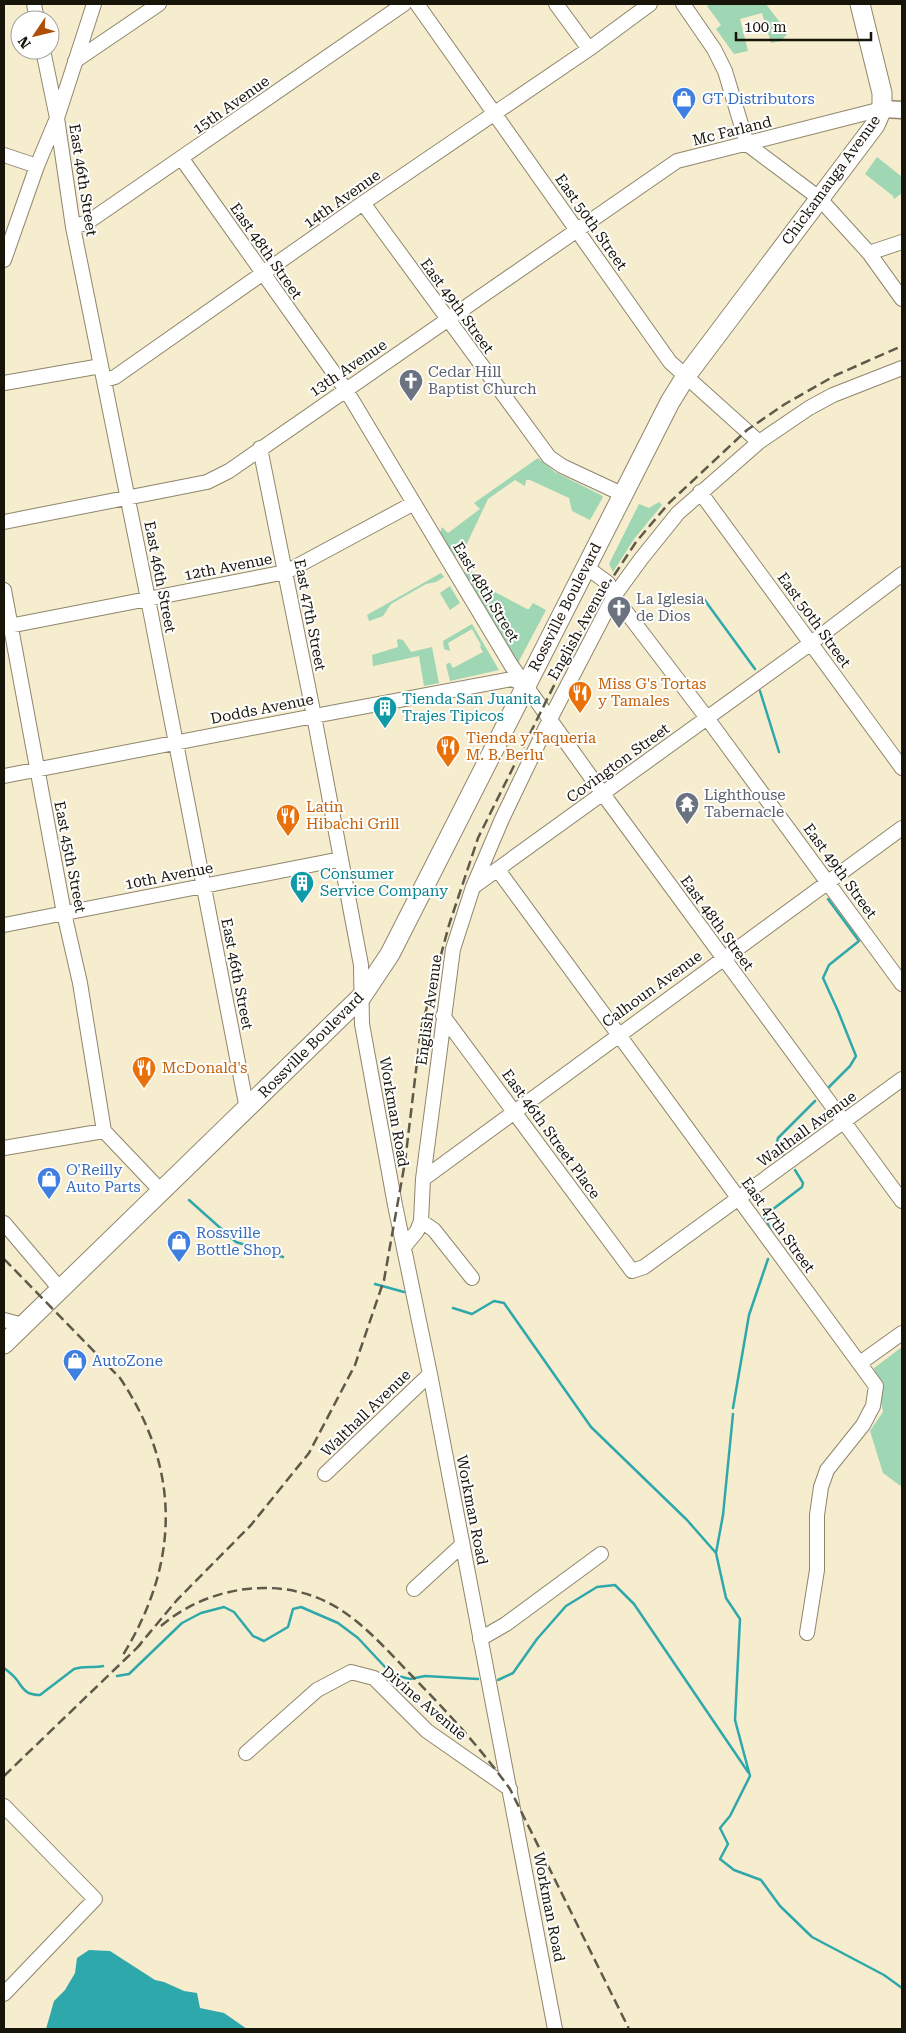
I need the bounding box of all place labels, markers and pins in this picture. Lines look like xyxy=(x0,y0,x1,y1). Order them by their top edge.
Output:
shop icon: GT Distributors xyxy=(671,86,697,120)
place label: GT Distributors xyxy=(702,90,815,108)
place label: Cedar Hill Baptist Church xyxy=(428,363,537,398)
church icon: Cedar Hill Baptist Church xyxy=(398,368,424,402)
place label: La Iglesia de Dios xyxy=(636,590,704,625)
church icon: La Iglesia de Dios xyxy=(606,595,632,629)
place label: Miss G's Tortas y Tamales xyxy=(598,675,706,710)
restaurant icon: Miss G's Tortas y Tamales xyxy=(567,680,593,714)
place label: Tienda San Juanita Trajes Tipicos xyxy=(402,690,541,725)
building icon: Tienda San Juanita Trajes Tipicos xyxy=(372,695,398,729)
place label: Tienda y Taqueria M. B. Berlu xyxy=(466,729,596,764)
restaurant icon: Tienda y Taqueria M. B. Berlu xyxy=(435,734,461,768)
place label: Lighthouse Tabernacle xyxy=(704,786,785,821)
temple icon: Lighthouse Tabernacle xyxy=(674,791,700,825)
place label: Latin Hibachi Grill xyxy=(306,798,400,833)
restaurant icon: Latin Hibachi Grill xyxy=(275,803,301,837)
place label: Consumer Service Company xyxy=(320,865,448,900)
building icon: Consumer Service Company xyxy=(289,870,315,904)
restaurant icon: McDonald's xyxy=(131,1055,157,1089)
place label: McDonald's xyxy=(162,1059,248,1077)
place label: O'Reilly Auto Parts xyxy=(66,1161,141,1196)
shop icon: O'Reilly Auto Parts xyxy=(36,1166,62,1200)
place label: Rossville Bottle Shop xyxy=(196,1224,282,1259)
shop icon: Rossville Bottle Shop xyxy=(166,1229,192,1263)
shop icon: AutoZone xyxy=(62,1348,88,1382)
place label: AutoZone xyxy=(92,1352,163,1370)

